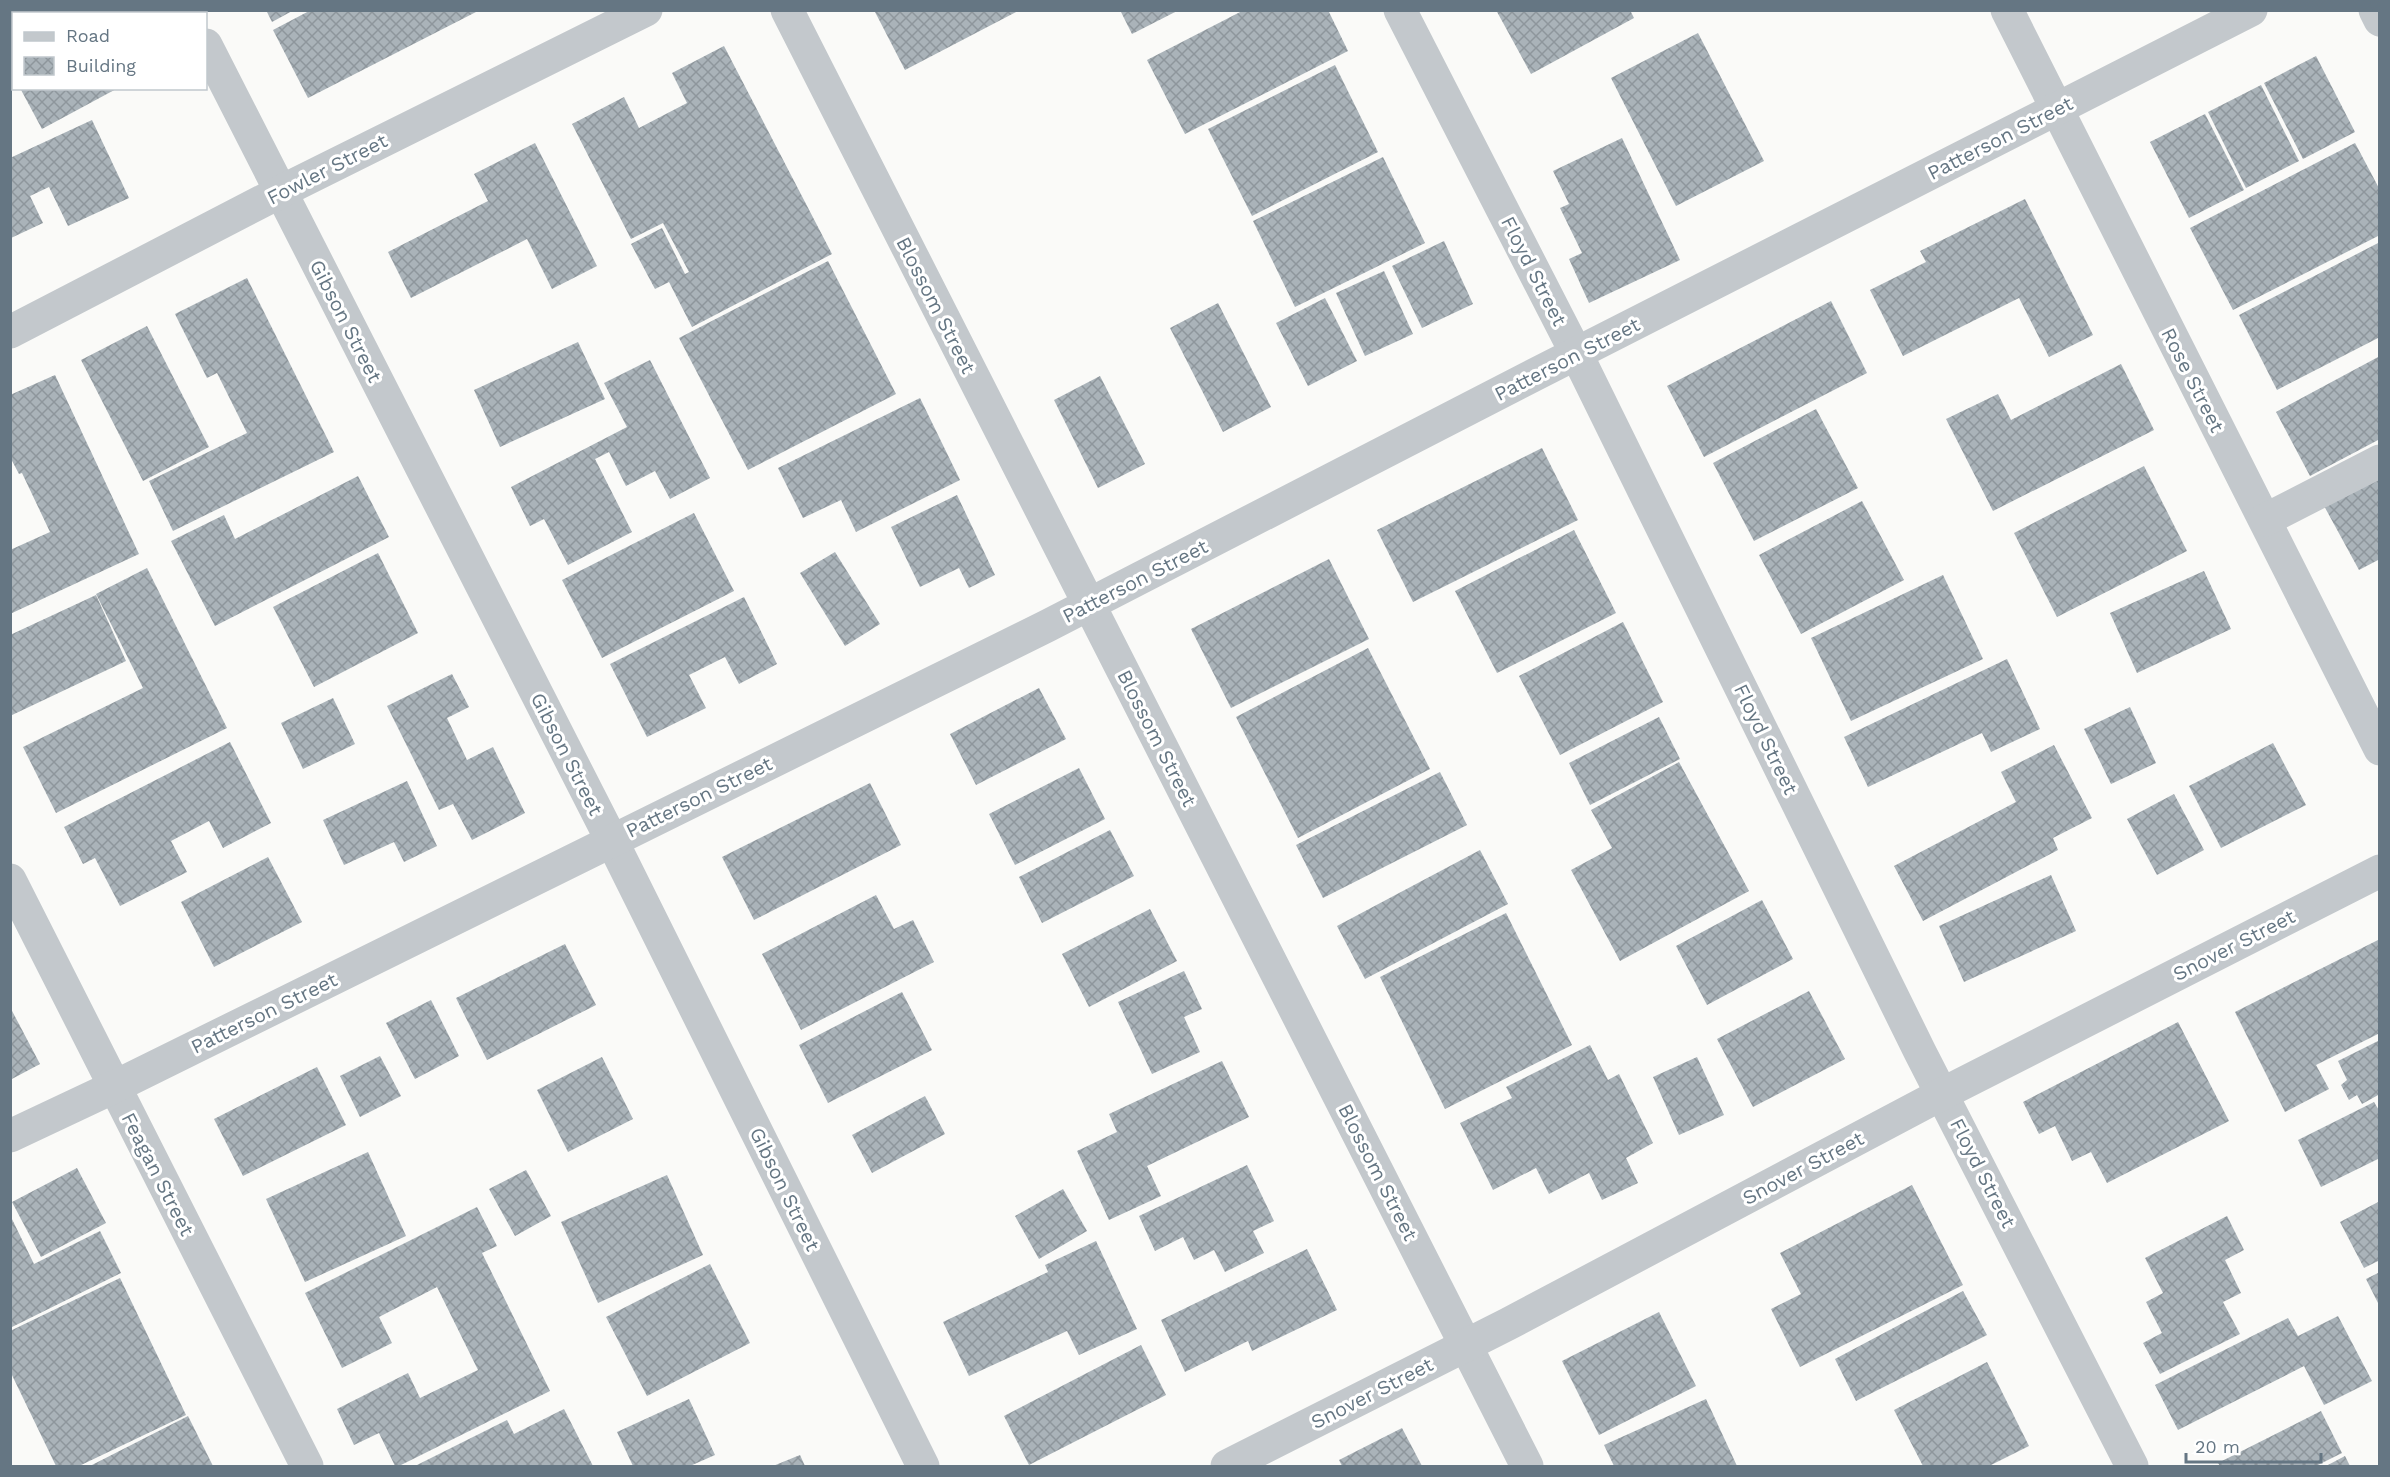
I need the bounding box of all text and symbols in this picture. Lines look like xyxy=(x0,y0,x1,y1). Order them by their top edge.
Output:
legend xyxy=(12,12,207,90)
text: Road xyxy=(66,25,110,46)
text: Building xyxy=(66,55,136,76)
street label: Patterson Street xyxy=(1923,91,2077,185)
street label: Fowler Street xyxy=(263,128,392,210)
street label: Floyd Street xyxy=(1496,212,1572,330)
street label: Blossom Street xyxy=(891,233,981,378)
street label: Gibson Street xyxy=(305,256,387,387)
street label: Patterson Street xyxy=(1490,312,1644,406)
street label: Rose Street xyxy=(2156,324,2230,437)
street label: Patterson Street xyxy=(1058,534,1212,628)
street label: Blossom Street xyxy=(1112,666,1202,811)
street label: Floyd Street xyxy=(1729,680,1803,799)
street label: Gibson Street xyxy=(526,689,608,820)
street label: Patterson Street xyxy=(622,751,777,843)
street label: Snover Street xyxy=(2169,904,2300,986)
street label: Patterson Street xyxy=(187,967,342,1059)
street label: Blossom Street xyxy=(1333,1100,1423,1245)
street label: Feagan Street xyxy=(117,1108,200,1240)
street label: Floyd Street xyxy=(1945,1114,2021,1232)
street label: Gibson Street xyxy=(745,1123,825,1255)
street label: Snover Street xyxy=(1738,1126,1868,1210)
street label: Snover Street xyxy=(1307,1352,1438,1434)
scale bar xyxy=(2186,1426,2321,1464)
text: 20 m xyxy=(2195,1436,2240,1457)

